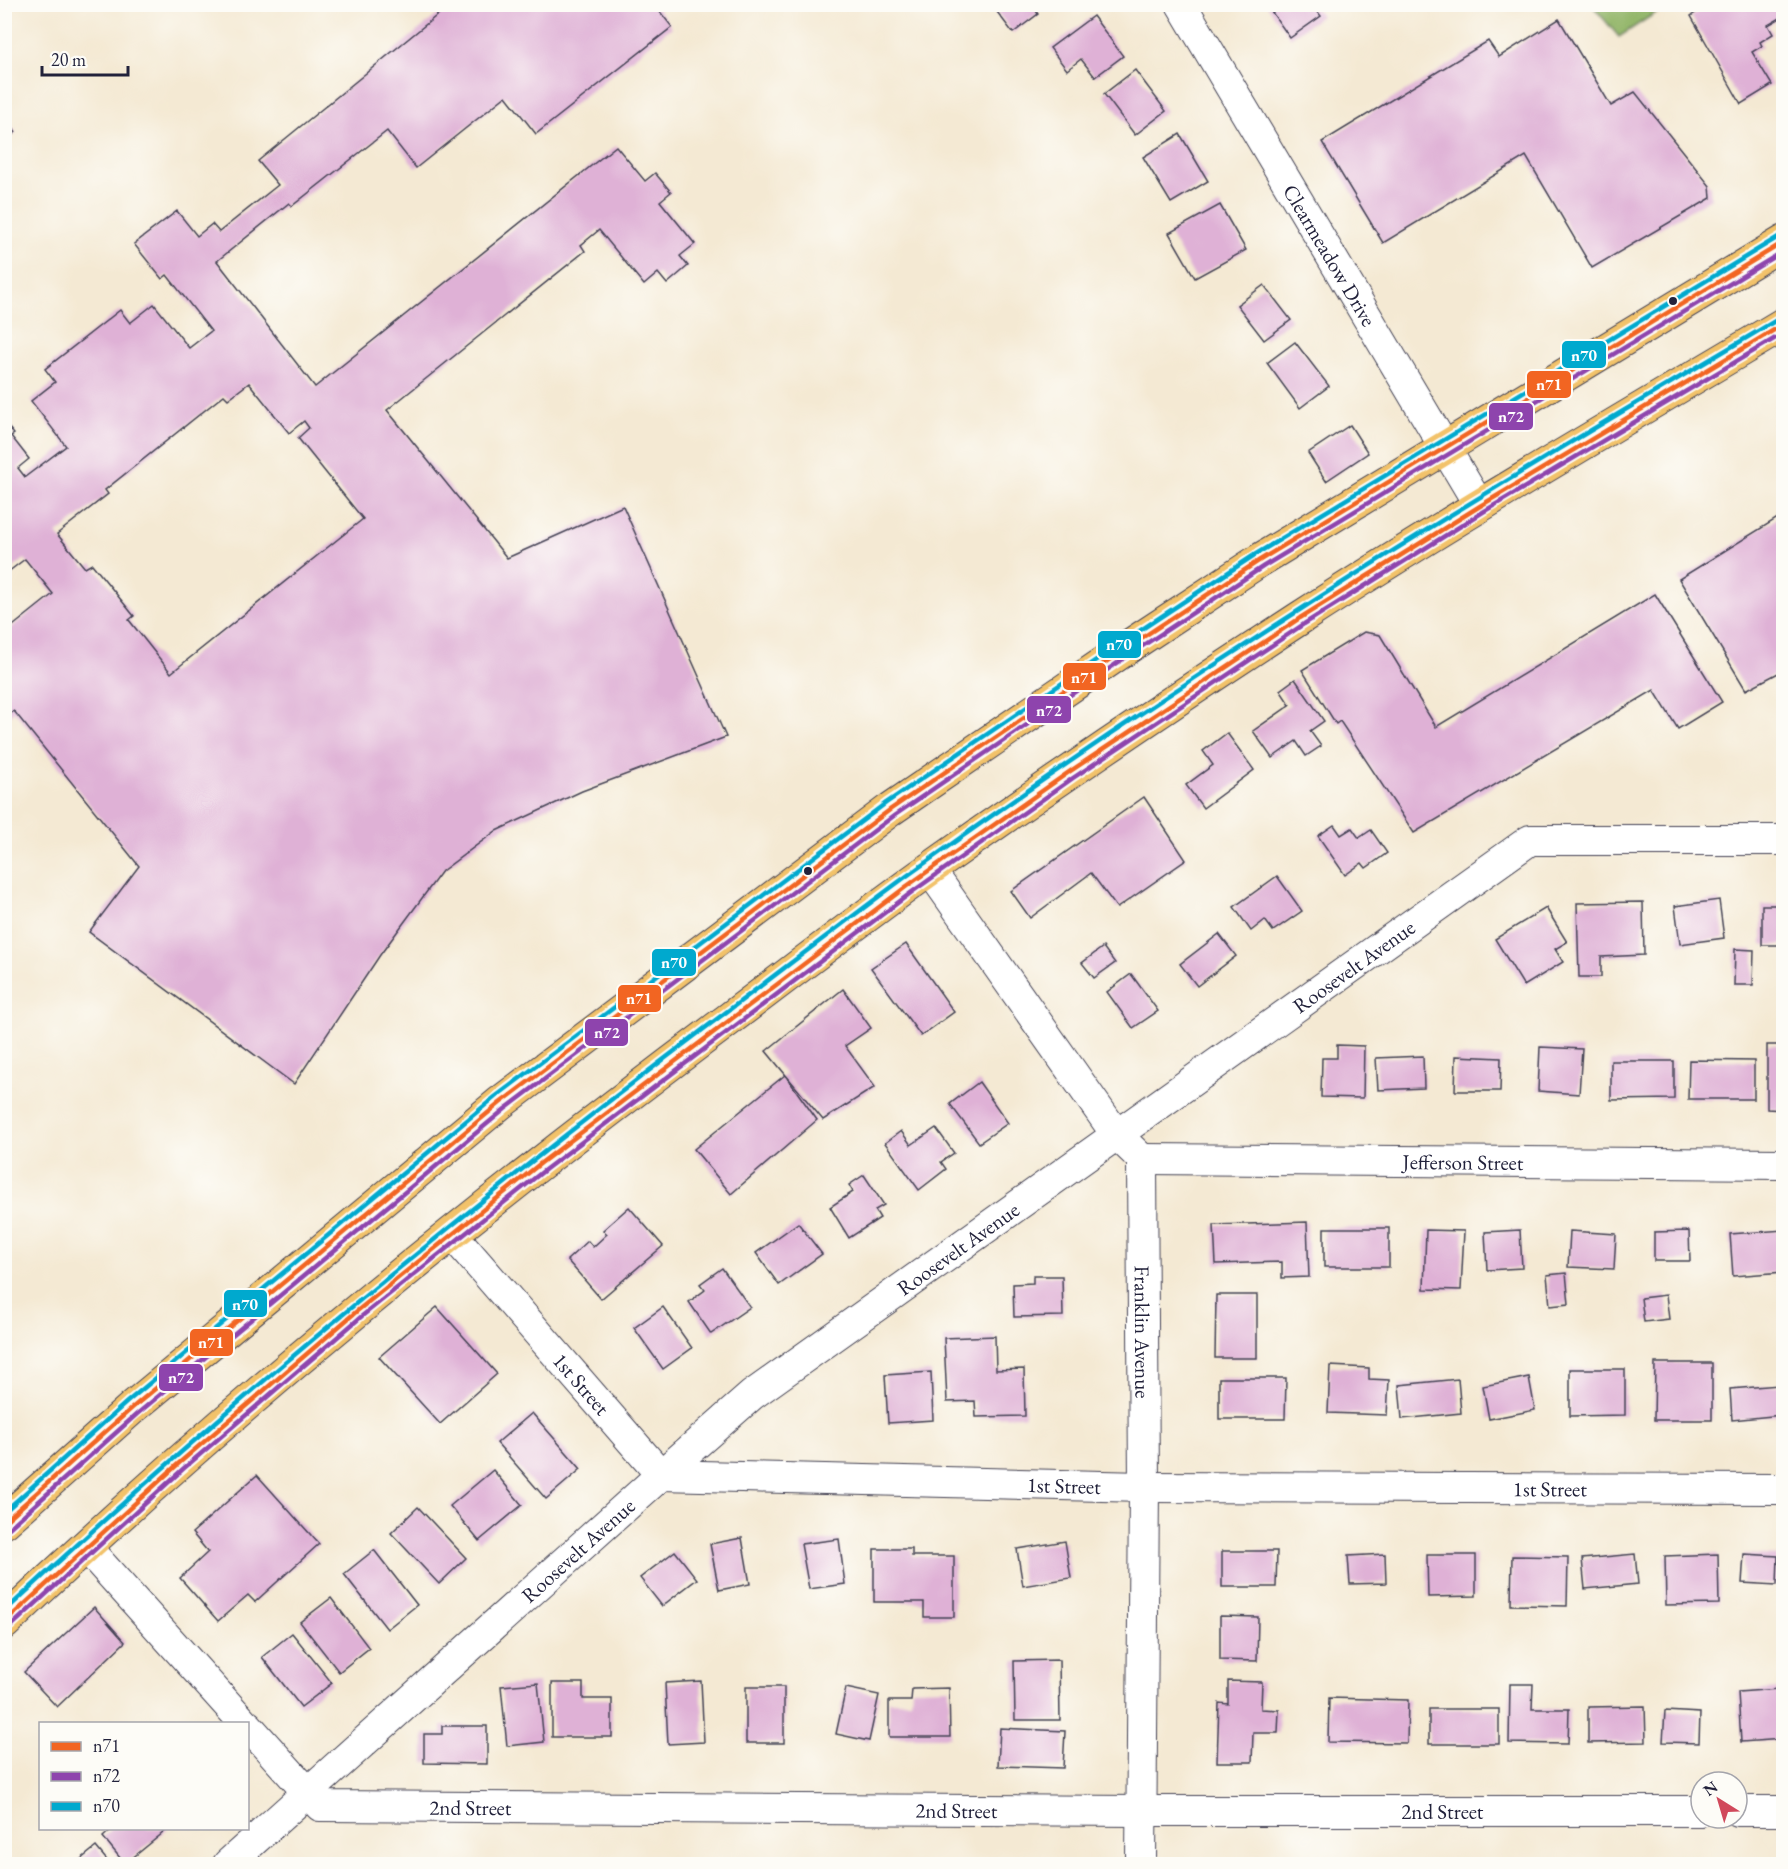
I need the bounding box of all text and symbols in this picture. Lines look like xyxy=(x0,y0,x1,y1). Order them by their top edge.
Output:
scale bar xyxy=(42,39,128,77)
text: 20 m xyxy=(51,48,86,71)
street label: Clearmeadow Drive xyxy=(1278,179,1383,331)
unlabelled marker xyxy=(1667,295,1679,307)
line badge: n70 xyxy=(1561,340,1607,369)
text: n70 xyxy=(1571,345,1598,366)
line badge: n71 xyxy=(1526,370,1572,399)
text: n71 xyxy=(1536,374,1562,395)
line badge: n72 xyxy=(1488,402,1534,431)
text: n72 xyxy=(1498,406,1525,427)
line badge: n70 xyxy=(1097,630,1142,659)
text: n70 xyxy=(1106,634,1133,655)
line badge: n71 xyxy=(1062,662,1107,691)
text: n71 xyxy=(1071,667,1097,688)
line badge: n72 xyxy=(1026,695,1072,724)
text: n72 xyxy=(1036,700,1063,721)
unlabelled marker xyxy=(802,865,814,877)
street label: Roosevelt Avenue xyxy=(1287,913,1420,1019)
line badge: n70 xyxy=(651,948,697,977)
text: n70 xyxy=(661,952,688,973)
line badge: n71 xyxy=(617,984,662,1013)
text: n71 xyxy=(626,988,652,1009)
line badge: n72 xyxy=(584,1018,629,1047)
text: n72 xyxy=(594,1022,621,1043)
street label: Jefferson Street xyxy=(1400,1148,1524,1175)
street label: Roosevelt Avenue xyxy=(891,1195,1024,1301)
street label: Franklin Avenue xyxy=(1129,1265,1157,1399)
line badge: n70 xyxy=(223,1289,268,1318)
text: n70 xyxy=(232,1294,259,1315)
line badge: n71 xyxy=(189,1328,234,1357)
text: n71 xyxy=(198,1332,224,1353)
street label: 1st Street xyxy=(547,1347,616,1421)
line badge: n72 xyxy=(158,1363,204,1392)
text: n72 xyxy=(168,1367,195,1388)
street label: 1st Street xyxy=(1027,1471,1102,1499)
street label: 1st Street xyxy=(1513,1475,1587,1502)
street label: Roosevelt Avenue xyxy=(515,1492,640,1608)
legend xyxy=(39,1722,249,1830)
text: n71 xyxy=(93,1734,120,1757)
text: n72 xyxy=(93,1764,120,1787)
north arrow xyxy=(1689,1770,1749,1830)
text: N xyxy=(1699,1776,1722,1801)
street label: 2nd Street xyxy=(429,1793,512,1821)
text: n70 xyxy=(93,1794,120,1817)
street label: 2nd Street xyxy=(915,1796,998,1824)
street label: 2nd Street xyxy=(1401,1798,1484,1825)

